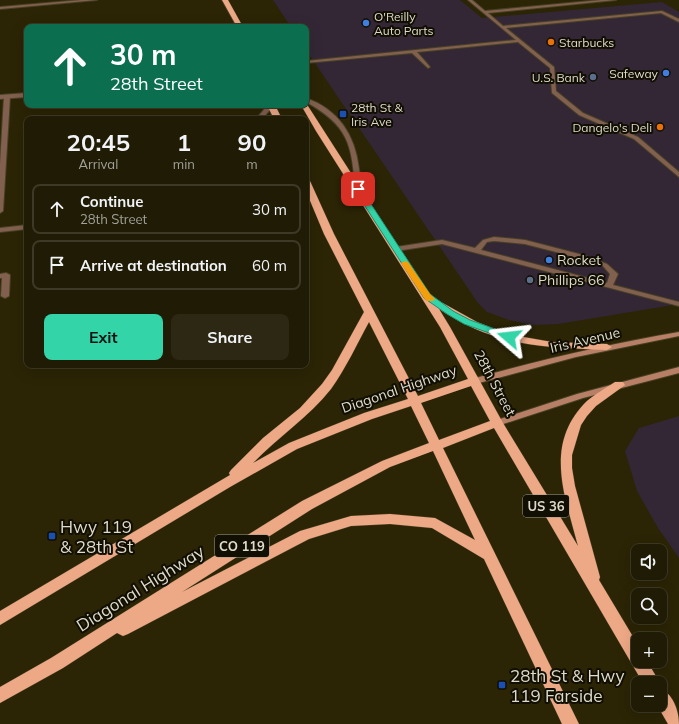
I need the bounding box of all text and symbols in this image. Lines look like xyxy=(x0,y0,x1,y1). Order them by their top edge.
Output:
place label: O'Reilly Auto Parts xyxy=(374,9,433,38)
marker: O'Reilly Auto Parts xyxy=(361,18,371,28)
place label: Starbucks xyxy=(559,35,614,50)
text: 30 m xyxy=(110,37,176,72)
marker: Starbucks xyxy=(546,37,556,47)
icon: ahead xyxy=(44,40,96,92)
place label: Safeway xyxy=(609,66,659,81)
marker: Safeway xyxy=(661,68,671,78)
place label: U.S. Bank xyxy=(532,70,586,85)
text: 28th Street xyxy=(110,72,203,95)
marker: U.S. Bank xyxy=(588,72,598,82)
place label: 28th St & Iris Ave xyxy=(351,100,404,129)
marker: 28th St & Iris Ave xyxy=(338,109,348,119)
place label: Dangelo's Deli xyxy=(572,120,652,135)
marker: Dangelo's Deli xyxy=(655,122,665,132)
text: 20:45 xyxy=(67,127,130,157)
text: 1 xyxy=(177,127,191,157)
text: 90 xyxy=(238,127,266,157)
text: Arrival xyxy=(79,156,118,172)
text: min xyxy=(173,156,195,172)
text: m xyxy=(246,156,258,172)
pin xyxy=(341,172,375,206)
icon: arrive xyxy=(347,178,369,200)
text: Continue xyxy=(80,192,143,211)
icon: ahead xyxy=(46,198,68,220)
text: 30 m xyxy=(252,200,287,219)
text: 28th Street xyxy=(80,211,147,227)
place label: Rocket xyxy=(557,251,601,269)
icon: arrive xyxy=(46,254,68,276)
marker: Rocket xyxy=(544,255,554,265)
text: Arrive at destination xyxy=(80,256,227,275)
text: 60 m xyxy=(252,256,287,275)
place label: Phillips 66 xyxy=(538,271,604,289)
marker: Phillips 66 xyxy=(525,275,535,285)
button: Exit xyxy=(44,314,163,360)
button: Share xyxy=(171,314,289,360)
position arrow xyxy=(488,316,530,358)
street label: Iris Avenue xyxy=(548,323,622,357)
street label: 28th Street xyxy=(470,347,520,419)
street label: Diagonal Highway xyxy=(339,361,459,417)
road number: US 36 xyxy=(523,495,569,517)
place label: Hwy 119 & 28th St xyxy=(60,516,133,557)
marker: Hwy 119 & 28th St xyxy=(47,531,57,541)
road number: CO 119 xyxy=(215,535,269,557)
street label: Diagonal Highway xyxy=(72,540,208,637)
map controls xyxy=(631,544,667,712)
button: sound xyxy=(631,544,667,580)
button: search xyxy=(631,588,667,624)
button: + xyxy=(631,632,667,668)
place label: 28th St & Hwy 119 Farside xyxy=(510,665,625,706)
button: − xyxy=(631,676,667,712)
marker: 28th St & Hwy 119 Farside xyxy=(497,680,507,690)

